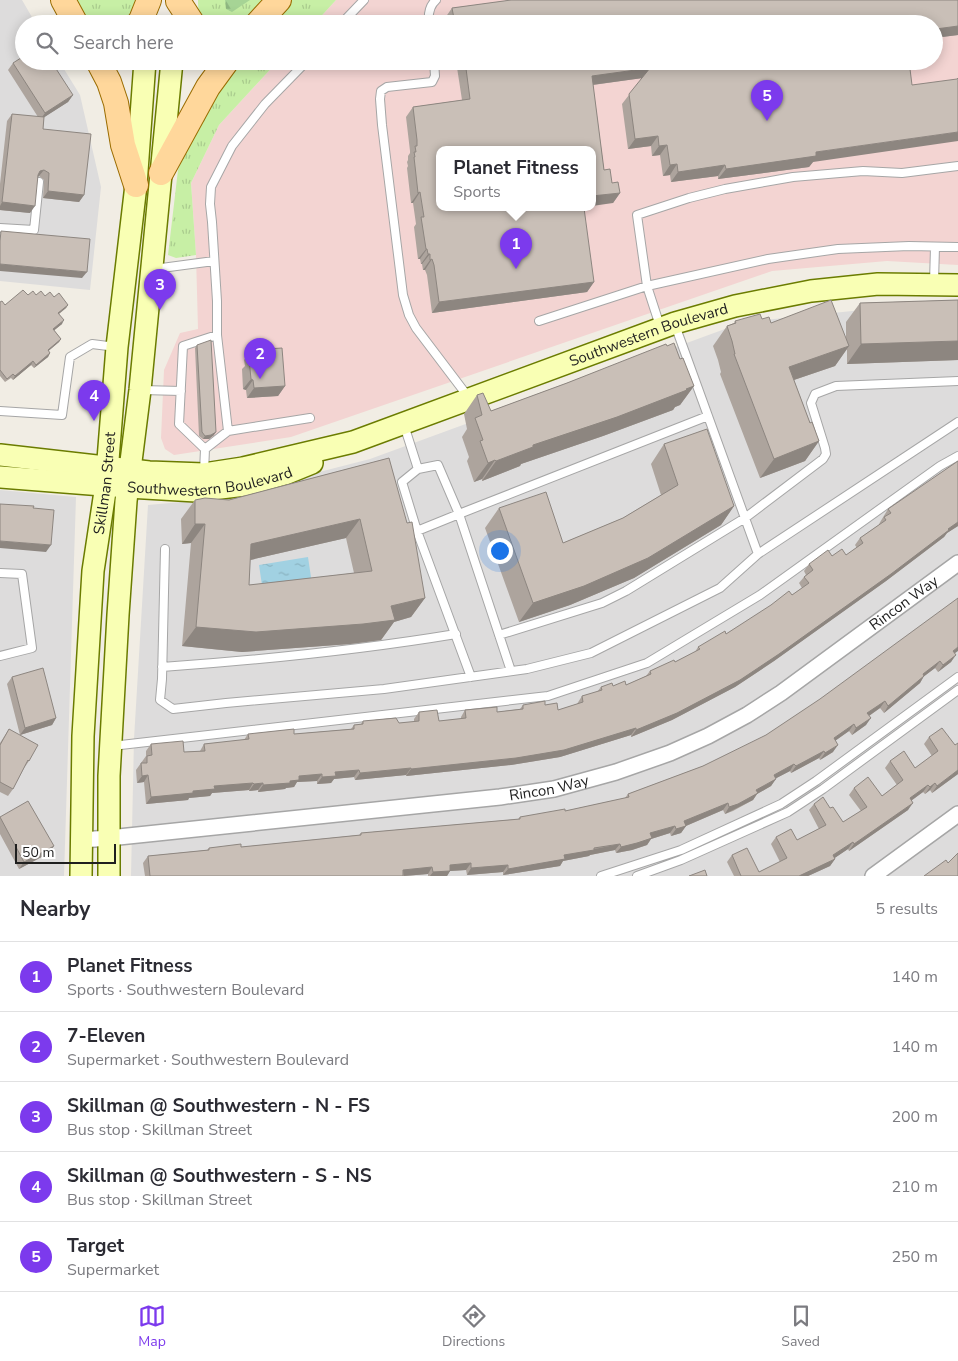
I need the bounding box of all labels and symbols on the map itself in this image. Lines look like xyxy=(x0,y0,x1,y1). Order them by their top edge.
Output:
pin: 5 xyxy=(751,80,783,121)
pin: 1 xyxy=(500,228,532,269)
pin: 3 xyxy=(144,269,176,310)
street label: Southwestern Boulevard xyxy=(566,298,730,371)
pin: 2 xyxy=(244,338,276,379)
pin: 4 xyxy=(78,380,110,421)
street label: Skillman Street xyxy=(89,430,120,536)
street label: Southwestern Boulevard xyxy=(127,462,295,501)
your location xyxy=(487,538,513,564)
street label: Rincon Way xyxy=(865,571,942,635)
street label: Rincon Way xyxy=(508,770,591,806)
scale bar xyxy=(15,841,116,864)

